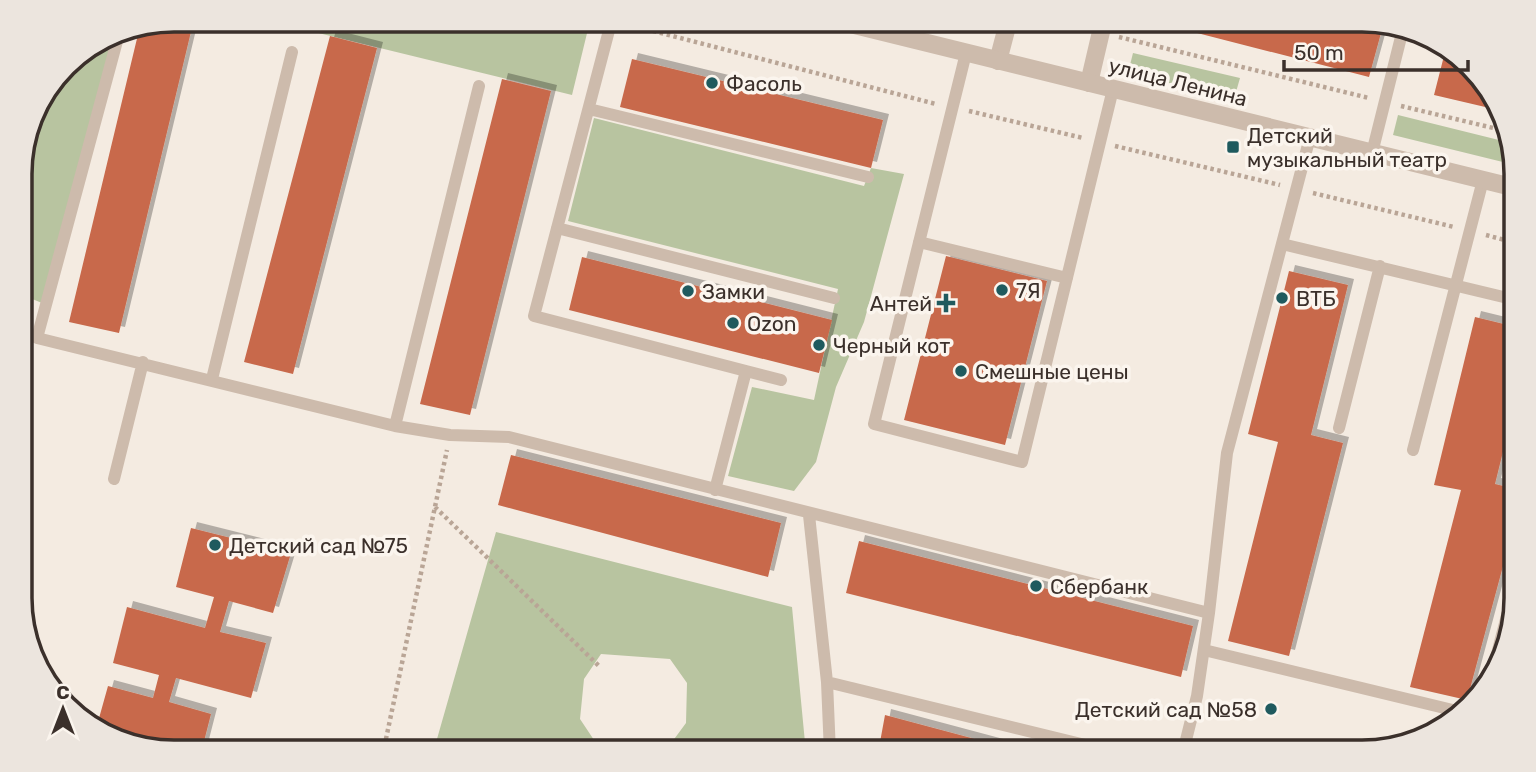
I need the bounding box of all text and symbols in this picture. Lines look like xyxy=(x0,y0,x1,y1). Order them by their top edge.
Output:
scale bar xyxy=(1284,28,1468,72)
text: 50 m xyxy=(1294,40,1344,65)
street label: улица Ленина xyxy=(1106,53,1250,111)
place label: Фасоль xyxy=(726,71,802,96)
marker: Фасоль xyxy=(704,75,720,91)
place label: Детский музыкальный театр xyxy=(1247,123,1447,172)
marker: Детский музыкальный театр xyxy=(1225,139,1241,155)
place label: 7Я xyxy=(1016,278,1041,303)
place label: Замки xyxy=(702,279,765,304)
marker: 7Я xyxy=(994,282,1010,298)
marker: Замки xyxy=(680,283,696,299)
place label: ВТБ xyxy=(1296,286,1336,311)
marker: ВТБ xyxy=(1274,290,1290,306)
place label: Антей xyxy=(870,291,932,316)
marker: Антей xyxy=(938,295,954,311)
place label: Ozon xyxy=(747,311,797,336)
marker: Ozon xyxy=(725,315,741,331)
place label: Черный кот xyxy=(833,333,950,358)
marker: Черный кот xyxy=(811,337,827,353)
place label: Смешные цены xyxy=(975,359,1129,384)
marker: Смешные цены xyxy=(953,363,969,379)
place label: Детский сад №75 xyxy=(229,533,408,558)
marker: Детский сад №75 xyxy=(207,537,223,553)
place label: Сбербанк xyxy=(1050,574,1148,599)
marker: Сбербанк xyxy=(1028,578,1044,594)
north arrow xyxy=(28,674,98,744)
text: С xyxy=(56,681,70,704)
place label: Детский сад №58 xyxy=(1075,697,1257,722)
marker: Детский сад №58 xyxy=(1263,701,1279,717)

